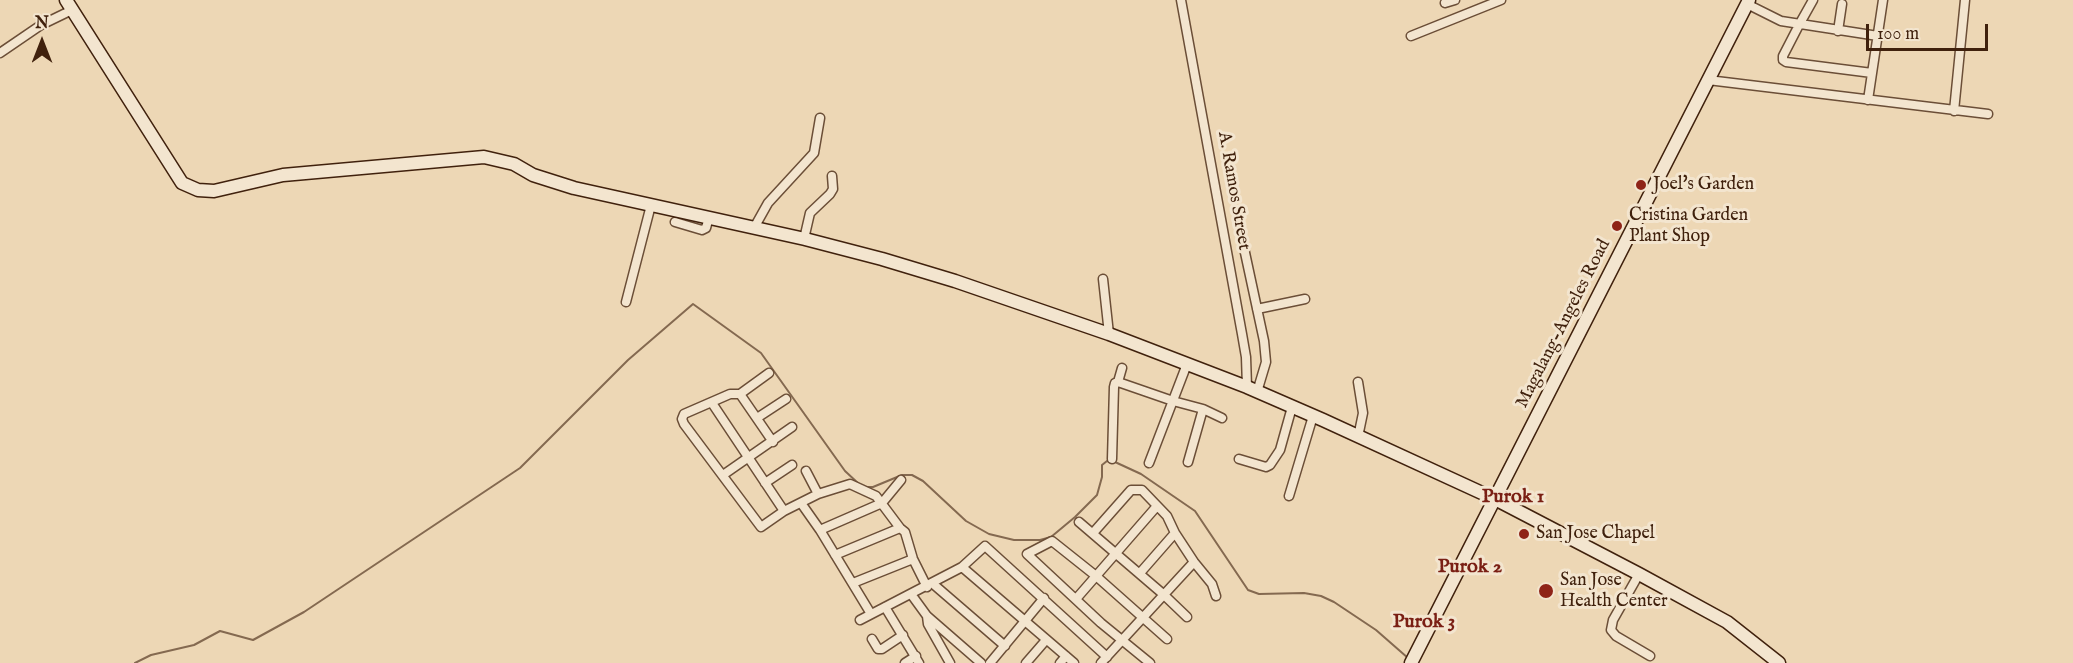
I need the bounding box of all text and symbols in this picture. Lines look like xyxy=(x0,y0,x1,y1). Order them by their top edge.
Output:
north arrow xyxy=(12,12,72,72)
scale bar xyxy=(1869,12,1990,50)
text: N xyxy=(35,14,49,34)
text: 100 m xyxy=(1877,23,1919,46)
street label: A. Ramos Street xyxy=(1212,130,1254,252)
place label: Joel's Garden xyxy=(1653,174,1754,196)
marker: Joel's Garden xyxy=(1634,178,1648,192)
place label: Cristina Garden Plant Shop xyxy=(1629,205,1748,248)
marker: Cristina Garden Plant Shop xyxy=(1610,219,1624,233)
street label: Magalang-Angeles Road xyxy=(1512,236,1616,412)
district label: Purok 1 xyxy=(1482,486,1544,510)
place label: San Jose Chapel xyxy=(1536,523,1655,545)
marker: San Jose Chapel xyxy=(1517,527,1531,541)
district label: Purok 2 xyxy=(1438,556,1502,580)
place label: San Jose Health Center xyxy=(1560,570,1668,612)
marker: San Jose Health Center xyxy=(1537,582,1555,600)
district label: Purok 3 xyxy=(1393,611,1455,635)

